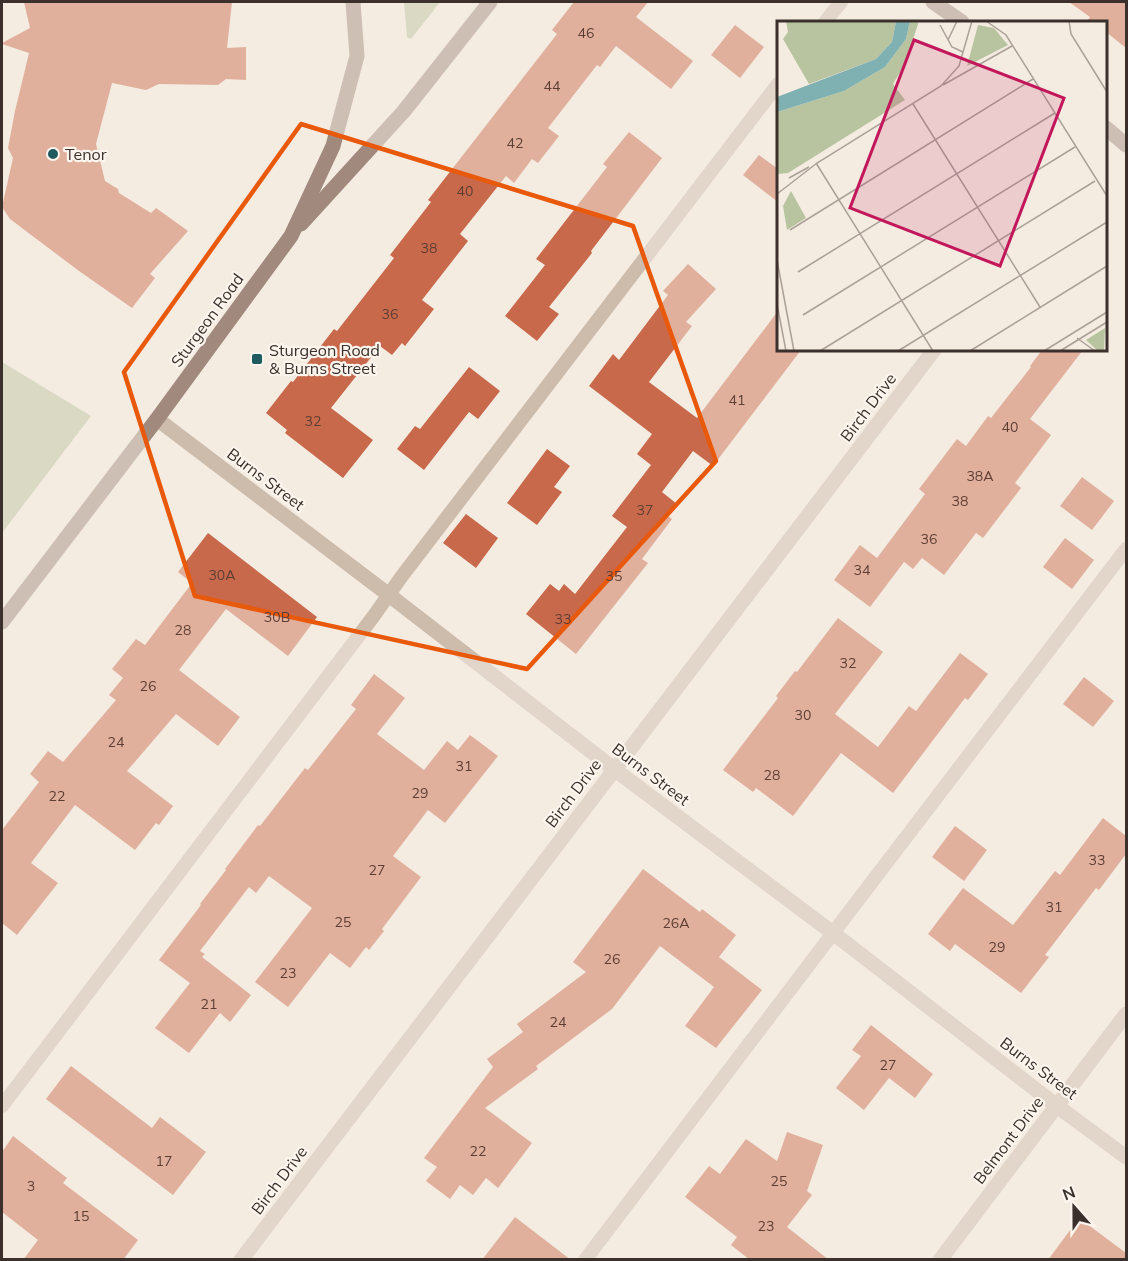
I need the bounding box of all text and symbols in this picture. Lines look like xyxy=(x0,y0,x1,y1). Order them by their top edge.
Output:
inset map xyxy=(777,21,1107,351)
house number: 46 xyxy=(578,24,594,42)
house number: 44 xyxy=(544,77,561,95)
house number: 42 xyxy=(507,134,523,152)
place label: Tenor xyxy=(65,144,107,164)
marker: Tenor xyxy=(46,147,60,161)
house number: 40 xyxy=(457,182,473,200)
house number: 38 xyxy=(421,239,437,257)
street label: Sturgeon Road xyxy=(166,269,248,371)
house number: 36 xyxy=(382,305,398,323)
place label: Sturgeon Road & Burns Street xyxy=(269,340,380,378)
marker: Sturgeon Road & Burns Street xyxy=(250,352,264,366)
street label: Birch Drive xyxy=(836,369,900,445)
house number: 41 xyxy=(729,391,745,409)
house number: 32 xyxy=(305,412,321,430)
house number: 40 xyxy=(1002,418,1018,436)
street label: Burns Street xyxy=(223,443,309,515)
house number: 38A xyxy=(966,467,994,485)
house number: 38 xyxy=(952,492,968,510)
house number: 37 xyxy=(637,501,653,519)
house number: 36 xyxy=(921,530,937,548)
house number: 34 xyxy=(854,561,871,579)
house number: 30A xyxy=(208,566,236,584)
house number: 35 xyxy=(606,567,622,585)
house number: 30B xyxy=(264,608,290,626)
house number: 33 xyxy=(555,610,571,628)
house number: 28 xyxy=(175,621,191,639)
house number: 32 xyxy=(840,654,856,672)
house number: 26 xyxy=(140,677,156,695)
house number: 30 xyxy=(795,706,811,724)
house number: 24 xyxy=(108,733,125,751)
street label: Burns Street xyxy=(608,738,694,810)
street label: Birch Drive xyxy=(541,755,605,831)
house number: 31 xyxy=(456,757,472,775)
house number: 28 xyxy=(764,766,780,784)
house number: 29 xyxy=(412,784,428,802)
house number: 22 xyxy=(49,787,65,805)
house number: 33 xyxy=(1089,851,1105,869)
house number: 27 xyxy=(369,861,385,879)
house number: 31 xyxy=(1046,898,1062,916)
house number: 25 xyxy=(335,913,351,931)
house number: 26A xyxy=(662,914,690,932)
house number: 29 xyxy=(989,938,1005,956)
house number: 26 xyxy=(604,950,620,968)
house number: 23 xyxy=(280,964,296,982)
house number: 21 xyxy=(201,995,217,1013)
house number: 24 xyxy=(550,1013,567,1031)
street label: Burns Street xyxy=(996,1032,1082,1104)
house number: 27 xyxy=(880,1056,896,1074)
street label: Belmont Drive xyxy=(969,1092,1047,1188)
street label: Birch Drive xyxy=(247,1142,311,1218)
house number: 22 xyxy=(470,1142,486,1160)
house number: 17 xyxy=(156,1152,172,1170)
house number: 25 xyxy=(771,1172,787,1190)
house number: 3 xyxy=(27,1177,35,1195)
north arrow xyxy=(1044,1177,1104,1237)
text: N xyxy=(1059,1181,1078,1204)
house number: 15 xyxy=(73,1207,89,1225)
house number: 23 xyxy=(758,1217,774,1235)

